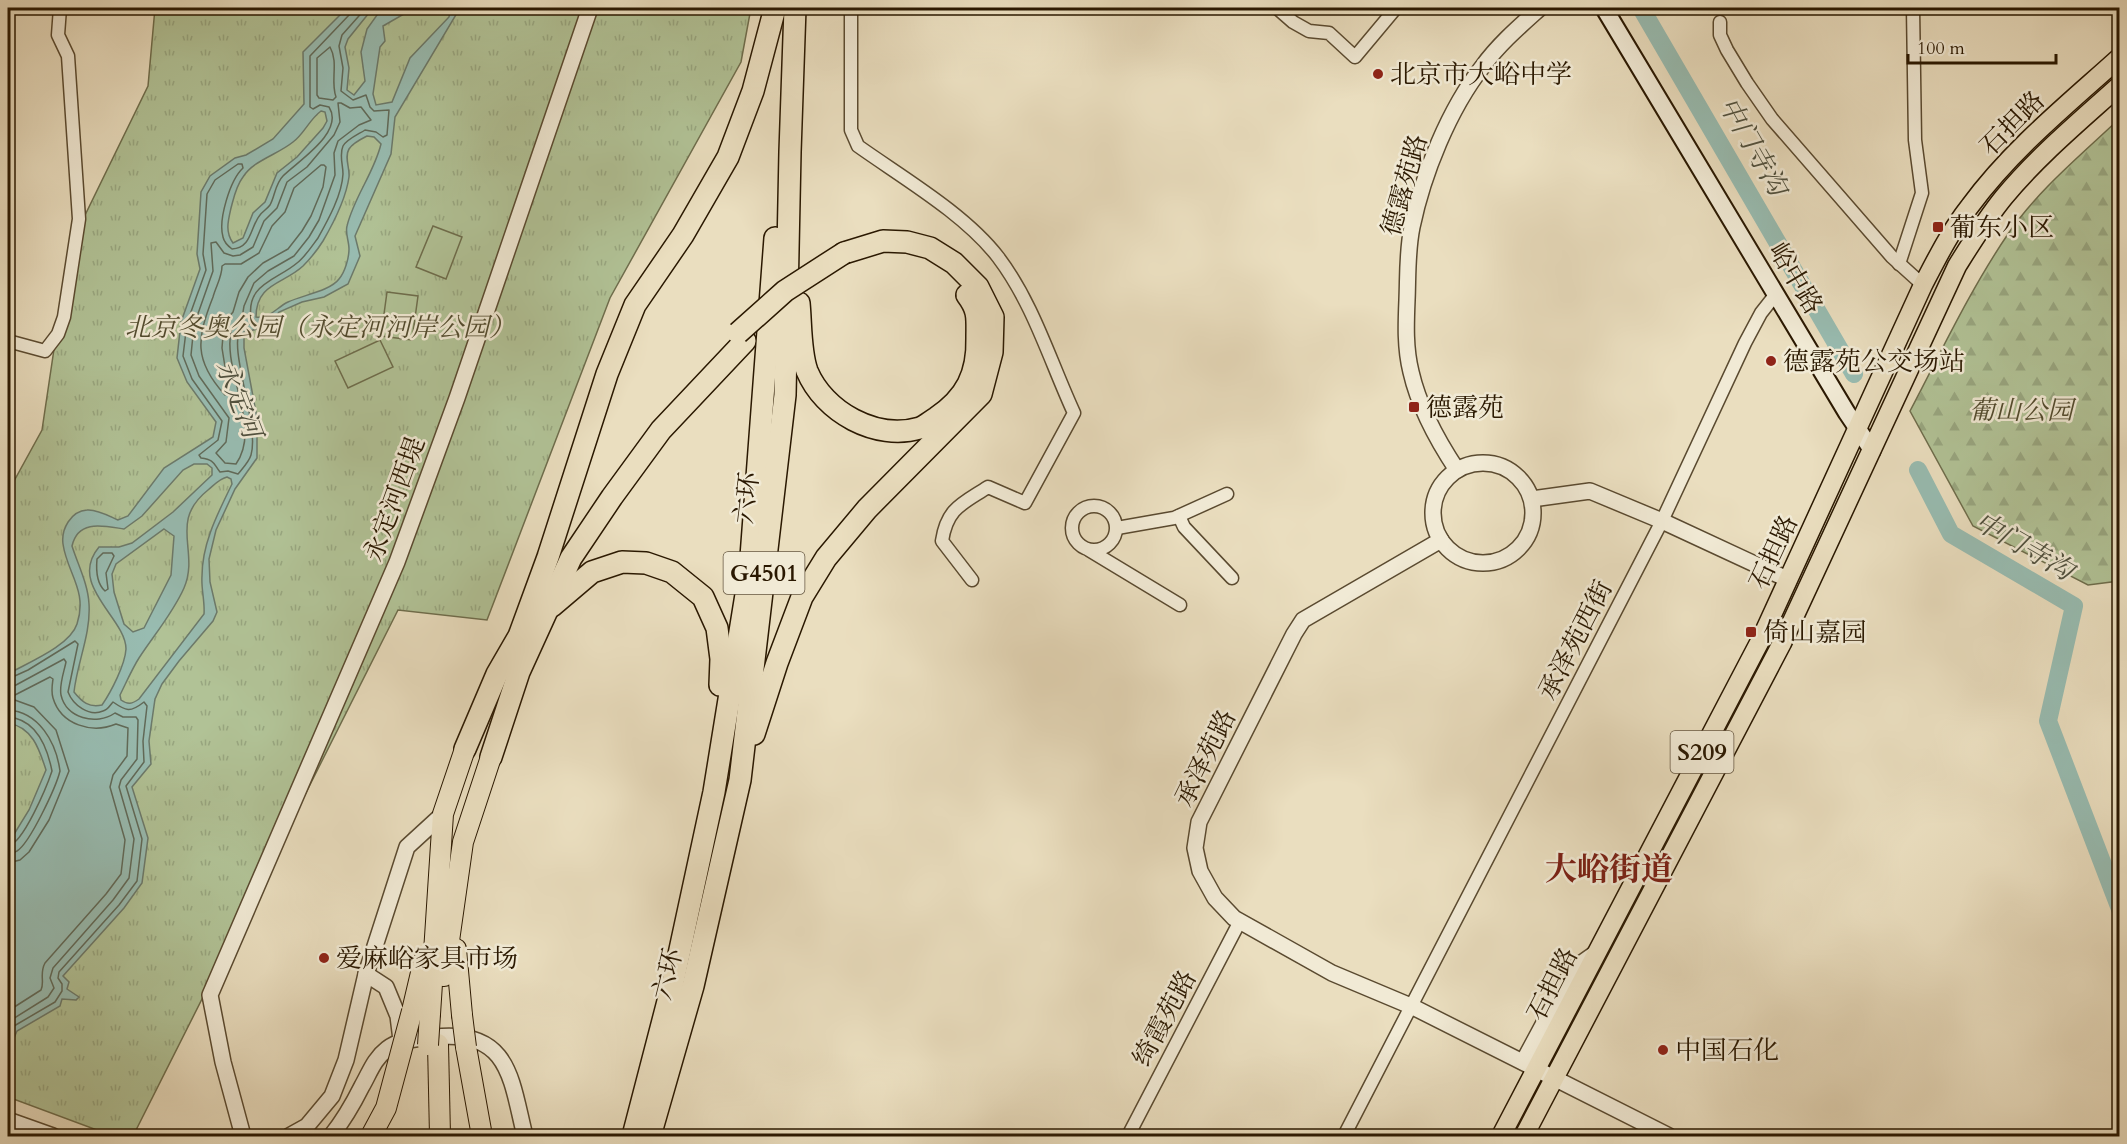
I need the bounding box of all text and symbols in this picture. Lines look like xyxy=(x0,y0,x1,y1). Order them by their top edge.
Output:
scale bar xyxy=(1908,27,2056,65)
text: 100 m xyxy=(1917,36,1965,61)
place label: 北京市大峪中学 xyxy=(1390,57,1572,92)
marker: 北京市大峪中学 xyxy=(1371,67,1385,81)
street label: 石担路 xyxy=(1972,83,2052,163)
water label: 中门寺沟 xyxy=(1710,90,1798,206)
street label: 德露苑路 xyxy=(1373,130,1436,240)
place label: 葡东小区 xyxy=(1950,210,2054,245)
marker: 葡东小区 xyxy=(1931,220,1945,234)
street label: 峪中路 xyxy=(1760,236,1831,321)
park label: 北京冬奥公园（永定河河岸公园） xyxy=(125,310,515,345)
place label: 德露苑公交场站 xyxy=(1783,344,1965,379)
marker: 德露苑公交场站 xyxy=(1764,354,1778,368)
water label: 永定河 xyxy=(207,355,272,448)
place label: 德露苑 xyxy=(1426,390,1504,425)
park label: 葡山公园 xyxy=(1969,393,2077,428)
marker: 德露苑 xyxy=(1407,400,1421,414)
street label: 永定河西堤 xyxy=(356,432,433,566)
street label: 六环 xyxy=(726,470,767,526)
water label: 中门寺沟 xyxy=(1968,503,2083,591)
street label: 石担路 xyxy=(1741,509,1806,595)
road number: G4501 xyxy=(724,552,804,594)
street label: 承泽苑西街 xyxy=(1530,574,1621,706)
place label: 倚山嘉园 xyxy=(1763,615,1867,650)
marker: 倚山嘉园 xyxy=(1744,625,1758,639)
street label: 承泽苑路 xyxy=(1167,704,1244,813)
road number: S209 xyxy=(1670,731,1734,773)
district label: 大峪街道 xyxy=(1545,848,1673,892)
place label: 爱麻峪家具市场 xyxy=(336,941,518,976)
street label: 石担路 xyxy=(1519,942,1586,1027)
street label: 六环 xyxy=(644,945,691,1004)
marker: 爱麻峪家具市场 xyxy=(317,951,331,965)
street label: 绮霞苑路 xyxy=(1125,964,1204,1072)
place label: 中国石化 xyxy=(1675,1033,1779,1068)
marker: 中国石化 xyxy=(1656,1043,1670,1057)

